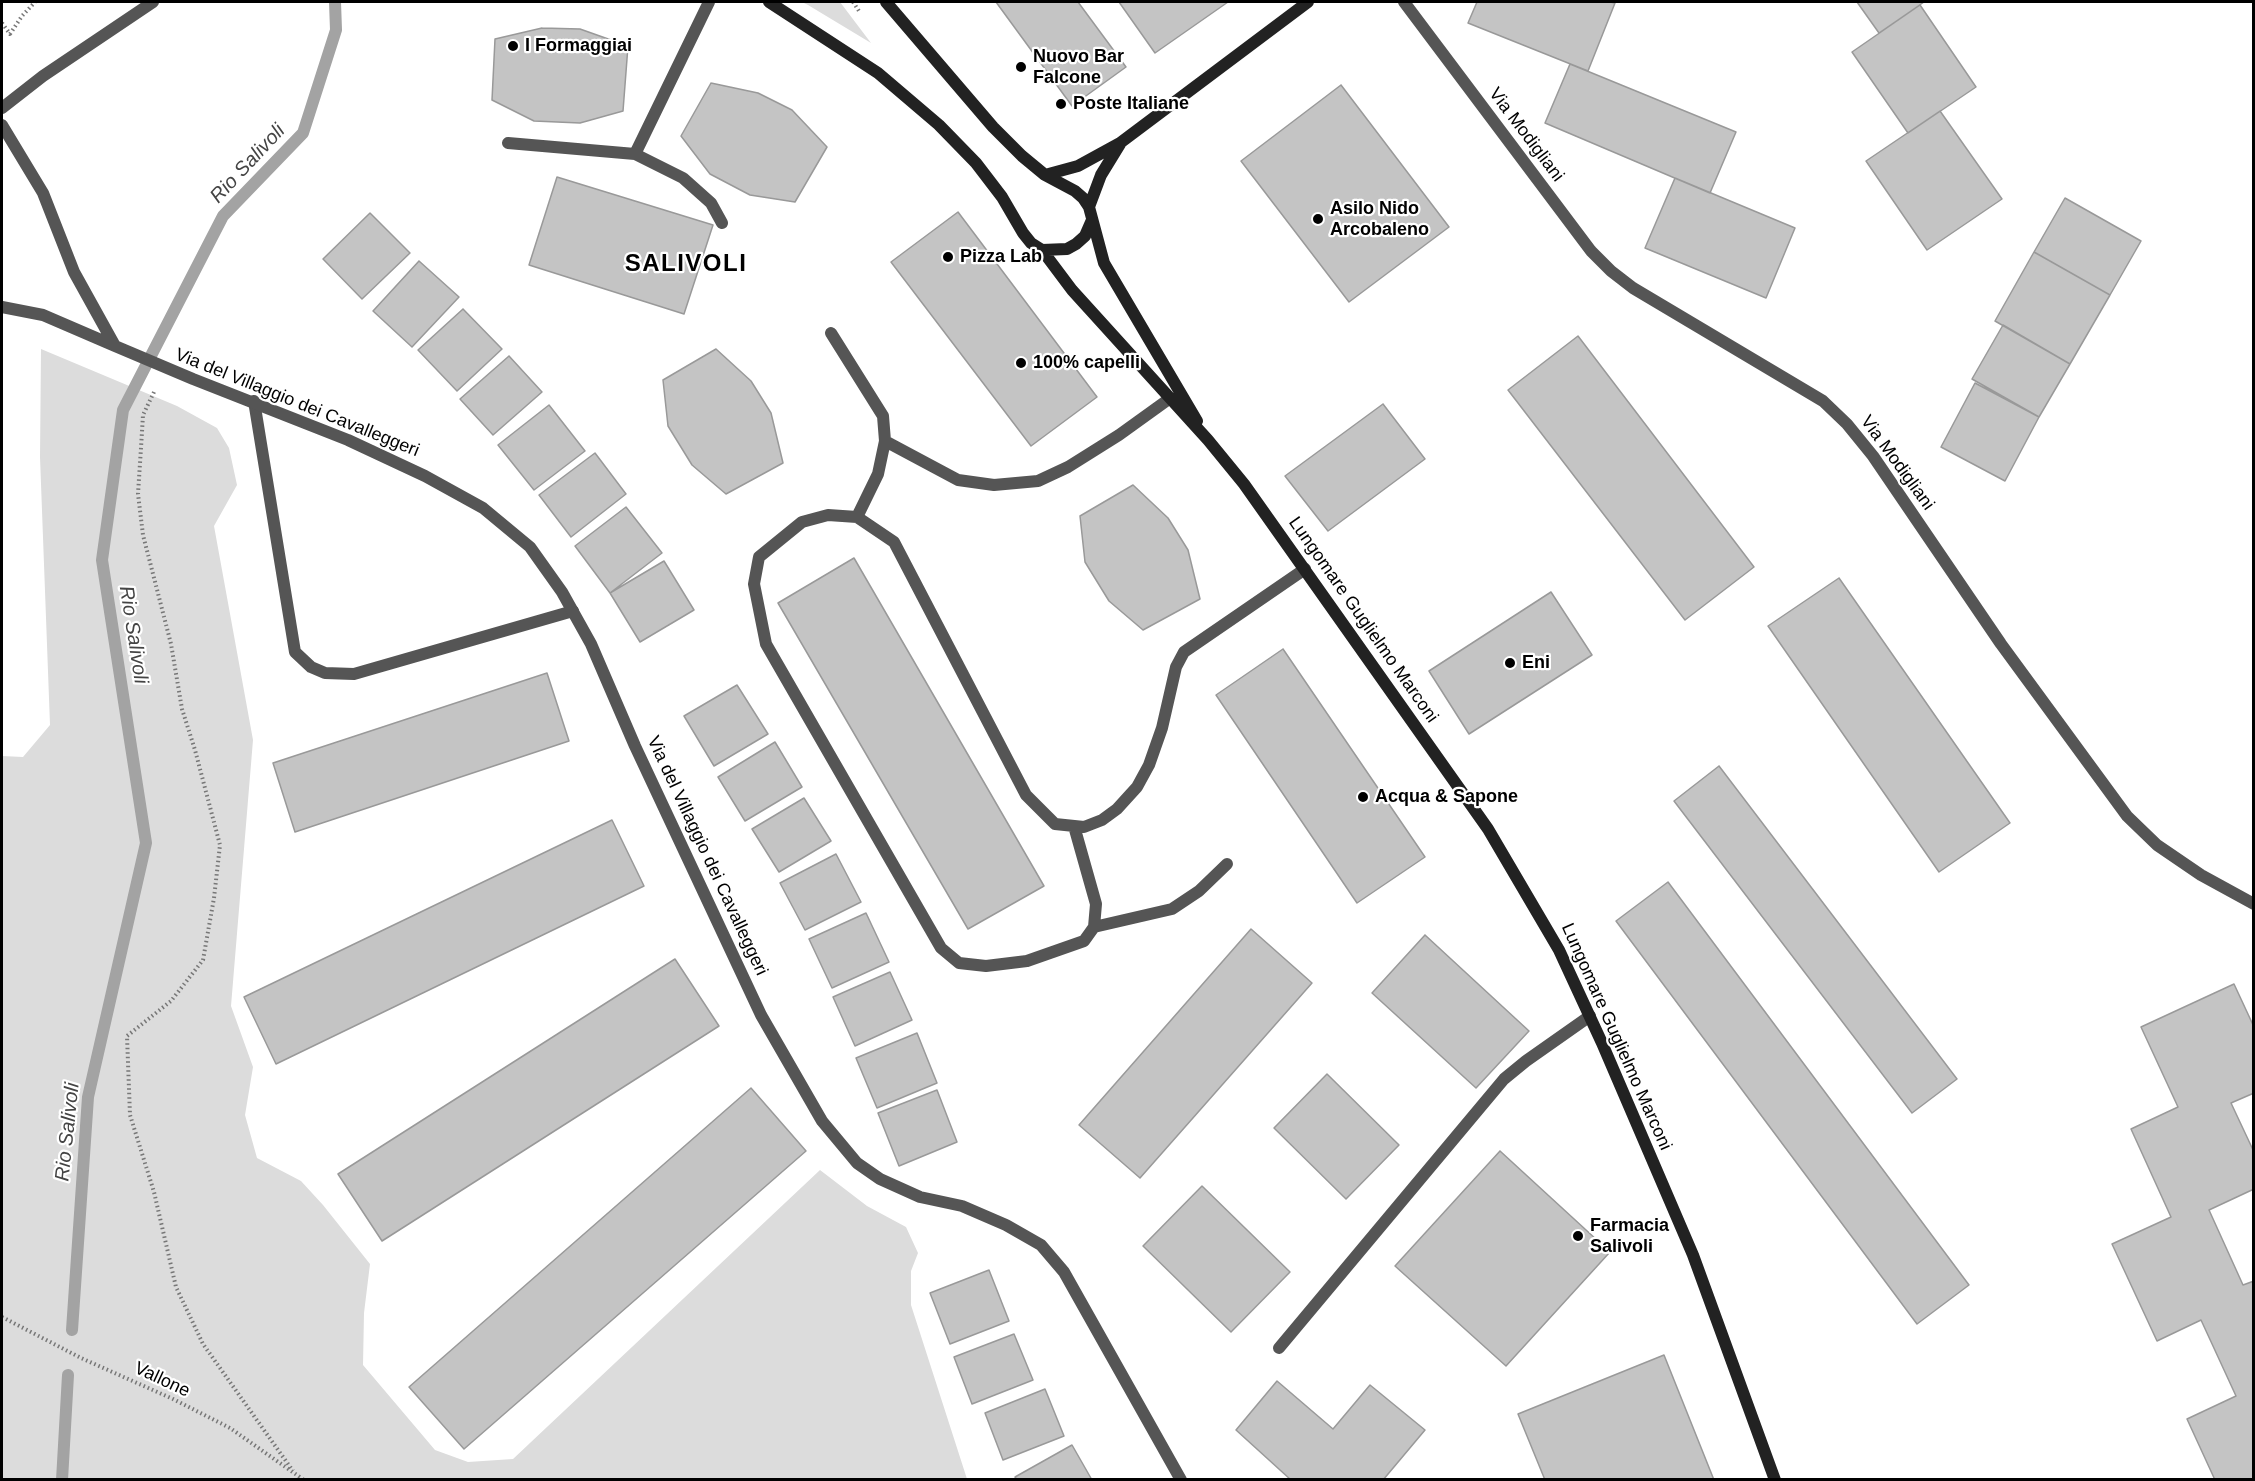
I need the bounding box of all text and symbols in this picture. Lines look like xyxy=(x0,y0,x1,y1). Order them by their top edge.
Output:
place label: I Formaggiai xyxy=(525,35,632,57)
marker: I Formaggiai xyxy=(506,39,520,53)
place label: Nuovo Bar Falcone xyxy=(1033,46,1124,88)
marker: Nuovo Bar Falcone xyxy=(1014,60,1028,74)
street label: Via Modigliani xyxy=(1484,84,1568,186)
place label: Poste Italiane xyxy=(1073,93,1189,115)
marker: Poste Italiane xyxy=(1054,97,1068,111)
water label: Rio Salivoli xyxy=(205,120,291,208)
place label: Asilo Nido Arcobaleno xyxy=(1330,198,1429,240)
marker: Asilo Nido Arcobaleno xyxy=(1311,212,1325,226)
place label: Pizza Lab xyxy=(960,246,1042,268)
district label: SALIVOLI xyxy=(625,250,747,278)
marker: Pizza Lab xyxy=(941,250,955,264)
street label: Via del Villaggio dei Cavalleggeri xyxy=(172,344,422,462)
place label: 100% capelli xyxy=(1033,352,1140,374)
marker: 100% capelli xyxy=(1014,356,1028,370)
street label: Via Modigliani xyxy=(1855,411,1939,515)
street label: Lungomare Guglielmo Marconi xyxy=(1284,513,1442,727)
water label: Rio Salivoli xyxy=(113,584,153,686)
place label: Eni xyxy=(1522,652,1550,674)
marker: Eni xyxy=(1503,656,1517,670)
street label: Via del Villaggio dei Cavalleggeri xyxy=(642,733,772,979)
place label: Acqua & Sapone xyxy=(1375,786,1518,808)
marker: Acqua & Sapone xyxy=(1356,790,1370,804)
street label: Lungomare Guglielmo Marconi xyxy=(1556,920,1676,1154)
water label: Rio Salivoli xyxy=(51,1082,85,1182)
place label: Farmacia Salivoli xyxy=(1590,1215,1669,1258)
marker: Farmacia Salivoli xyxy=(1571,1229,1585,1243)
street label: Vallone xyxy=(131,1358,193,1402)

